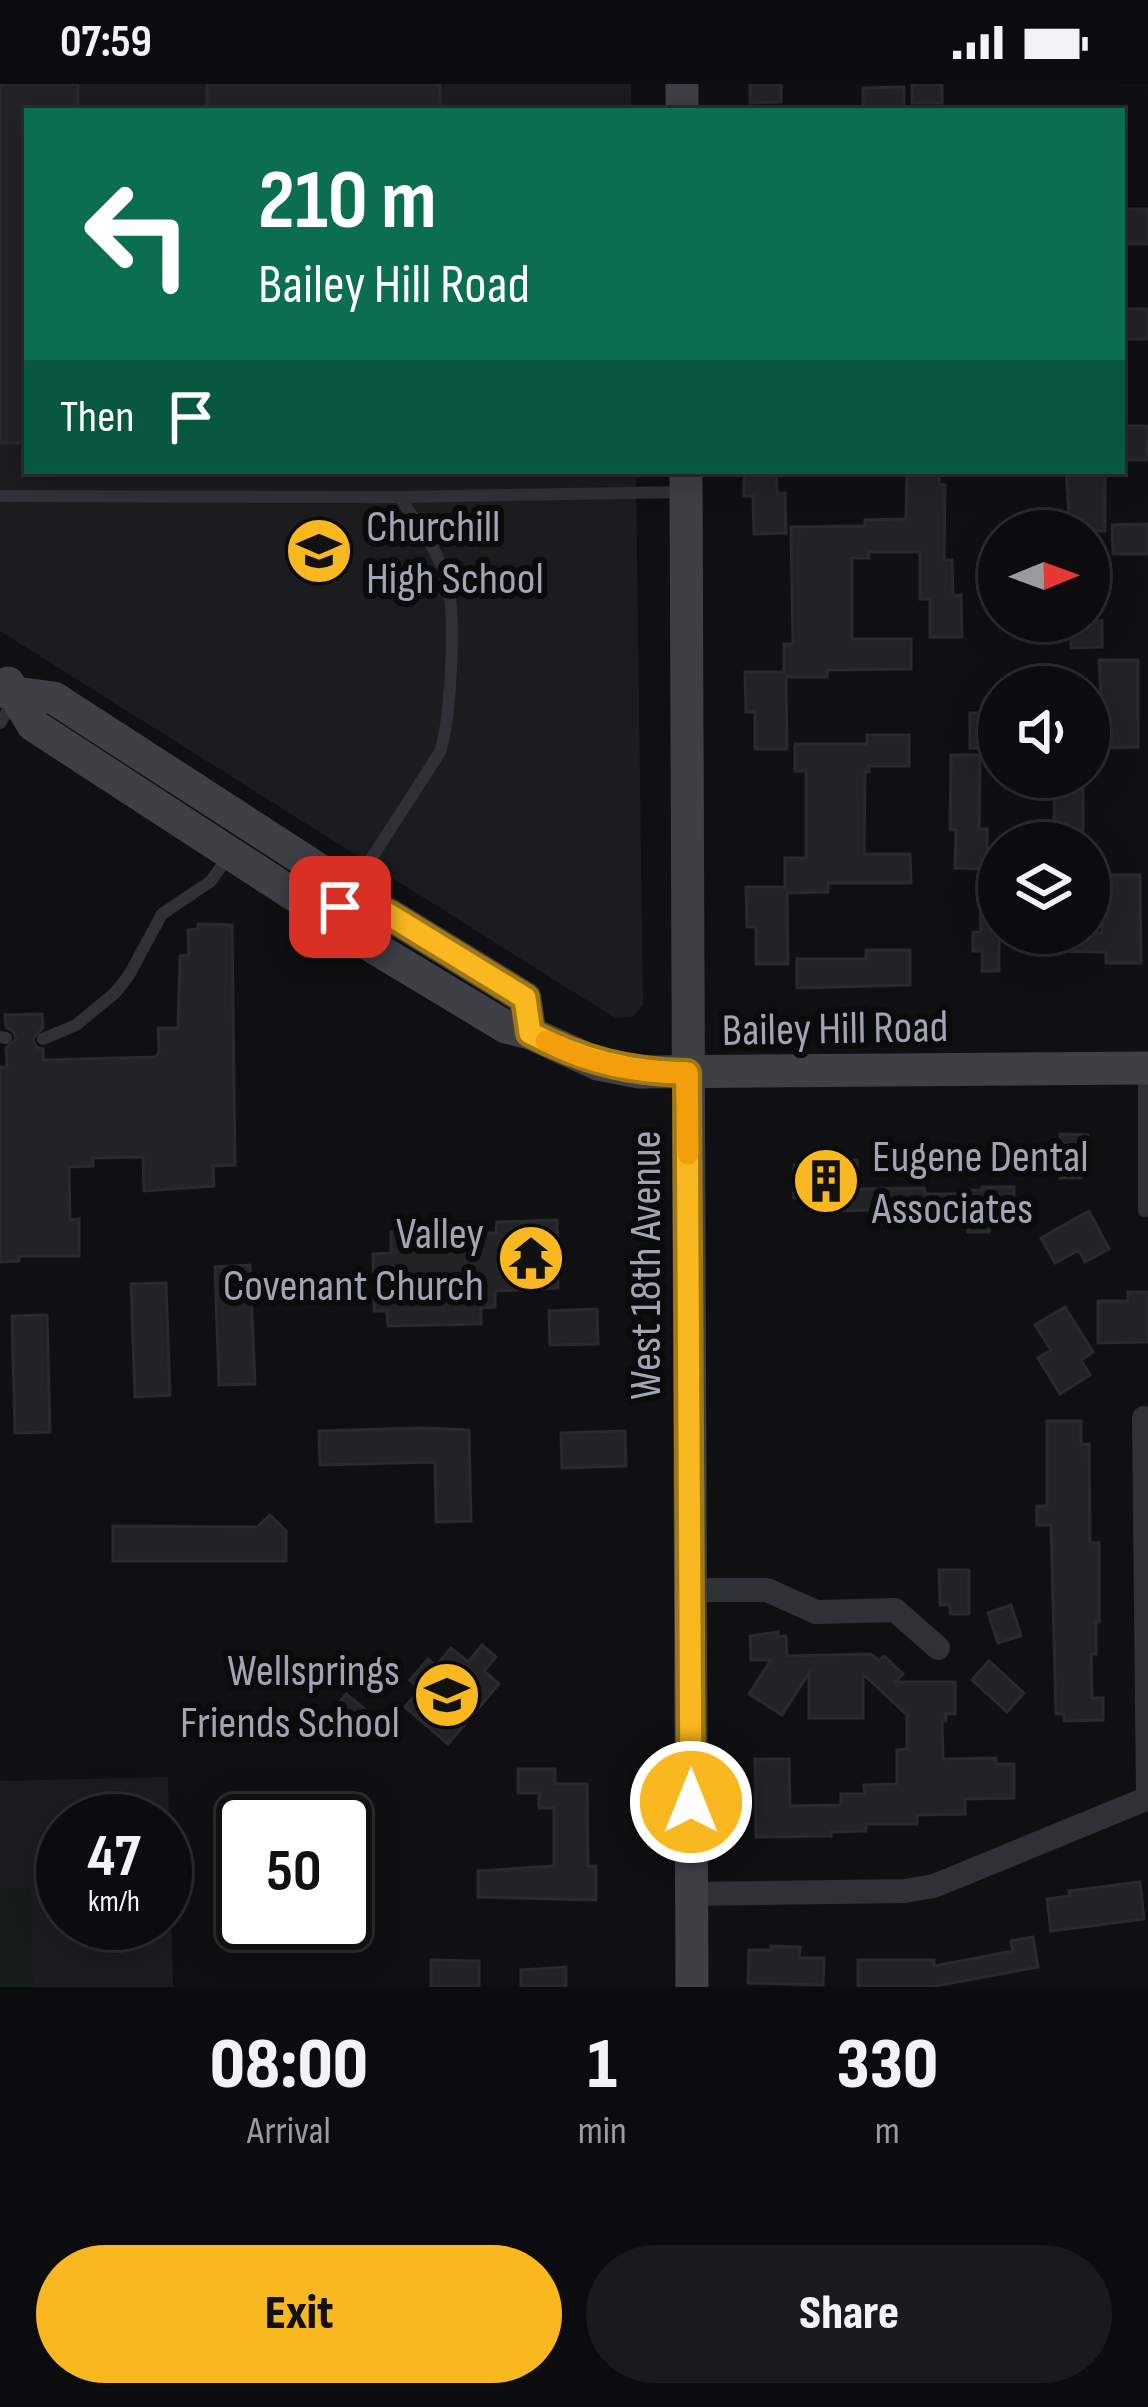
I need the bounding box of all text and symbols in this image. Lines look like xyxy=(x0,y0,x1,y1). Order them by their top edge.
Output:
text: 07:59 xyxy=(60,15,152,70)
text: 210 m xyxy=(258,151,437,252)
icon: left xyxy=(60,156,216,312)
text: Bailey Hill Road xyxy=(258,253,530,318)
icon: arrive xyxy=(158,384,224,450)
text: Then xyxy=(60,390,134,445)
place label: Churchill High School xyxy=(366,500,544,607)
north arrow xyxy=(978,510,1110,642)
map controls xyxy=(978,510,1110,954)
school or university icon: Churchill High School xyxy=(284,516,354,586)
button: sound xyxy=(978,666,1110,798)
button: layers xyxy=(978,822,1110,954)
pin xyxy=(289,856,391,958)
icon: arrive xyxy=(307,874,373,940)
street label: Bailey Hill Road xyxy=(721,1000,949,1059)
street label: West 18th Avenue xyxy=(619,1130,674,1400)
place label: Eugene Dental Associates xyxy=(871,1130,1089,1237)
building icon: Eugene Dental Associates xyxy=(791,1146,861,1216)
place label: Valley Covenant Church xyxy=(223,1207,484,1314)
temple icon: Valley Covenant Church xyxy=(496,1223,566,1293)
place label: Wellsprings Friends School xyxy=(180,1644,400,1751)
school or university icon: Wellsprings Friends School xyxy=(412,1660,482,1730)
position arrow xyxy=(628,1739,754,1865)
speed limit sign: 50 xyxy=(216,1794,372,1950)
text: 47 xyxy=(87,1821,141,1893)
text: km/h xyxy=(88,1884,140,1920)
text: 08:00 xyxy=(210,2022,368,2109)
text: 1 xyxy=(588,2022,617,2109)
text: 330 xyxy=(837,2022,938,2109)
text: Arrival xyxy=(247,2108,331,2155)
text: min xyxy=(578,2108,627,2155)
text: m xyxy=(875,2108,900,2155)
button: Exit xyxy=(36,2245,562,2383)
button: Share xyxy=(586,2245,1112,2383)

